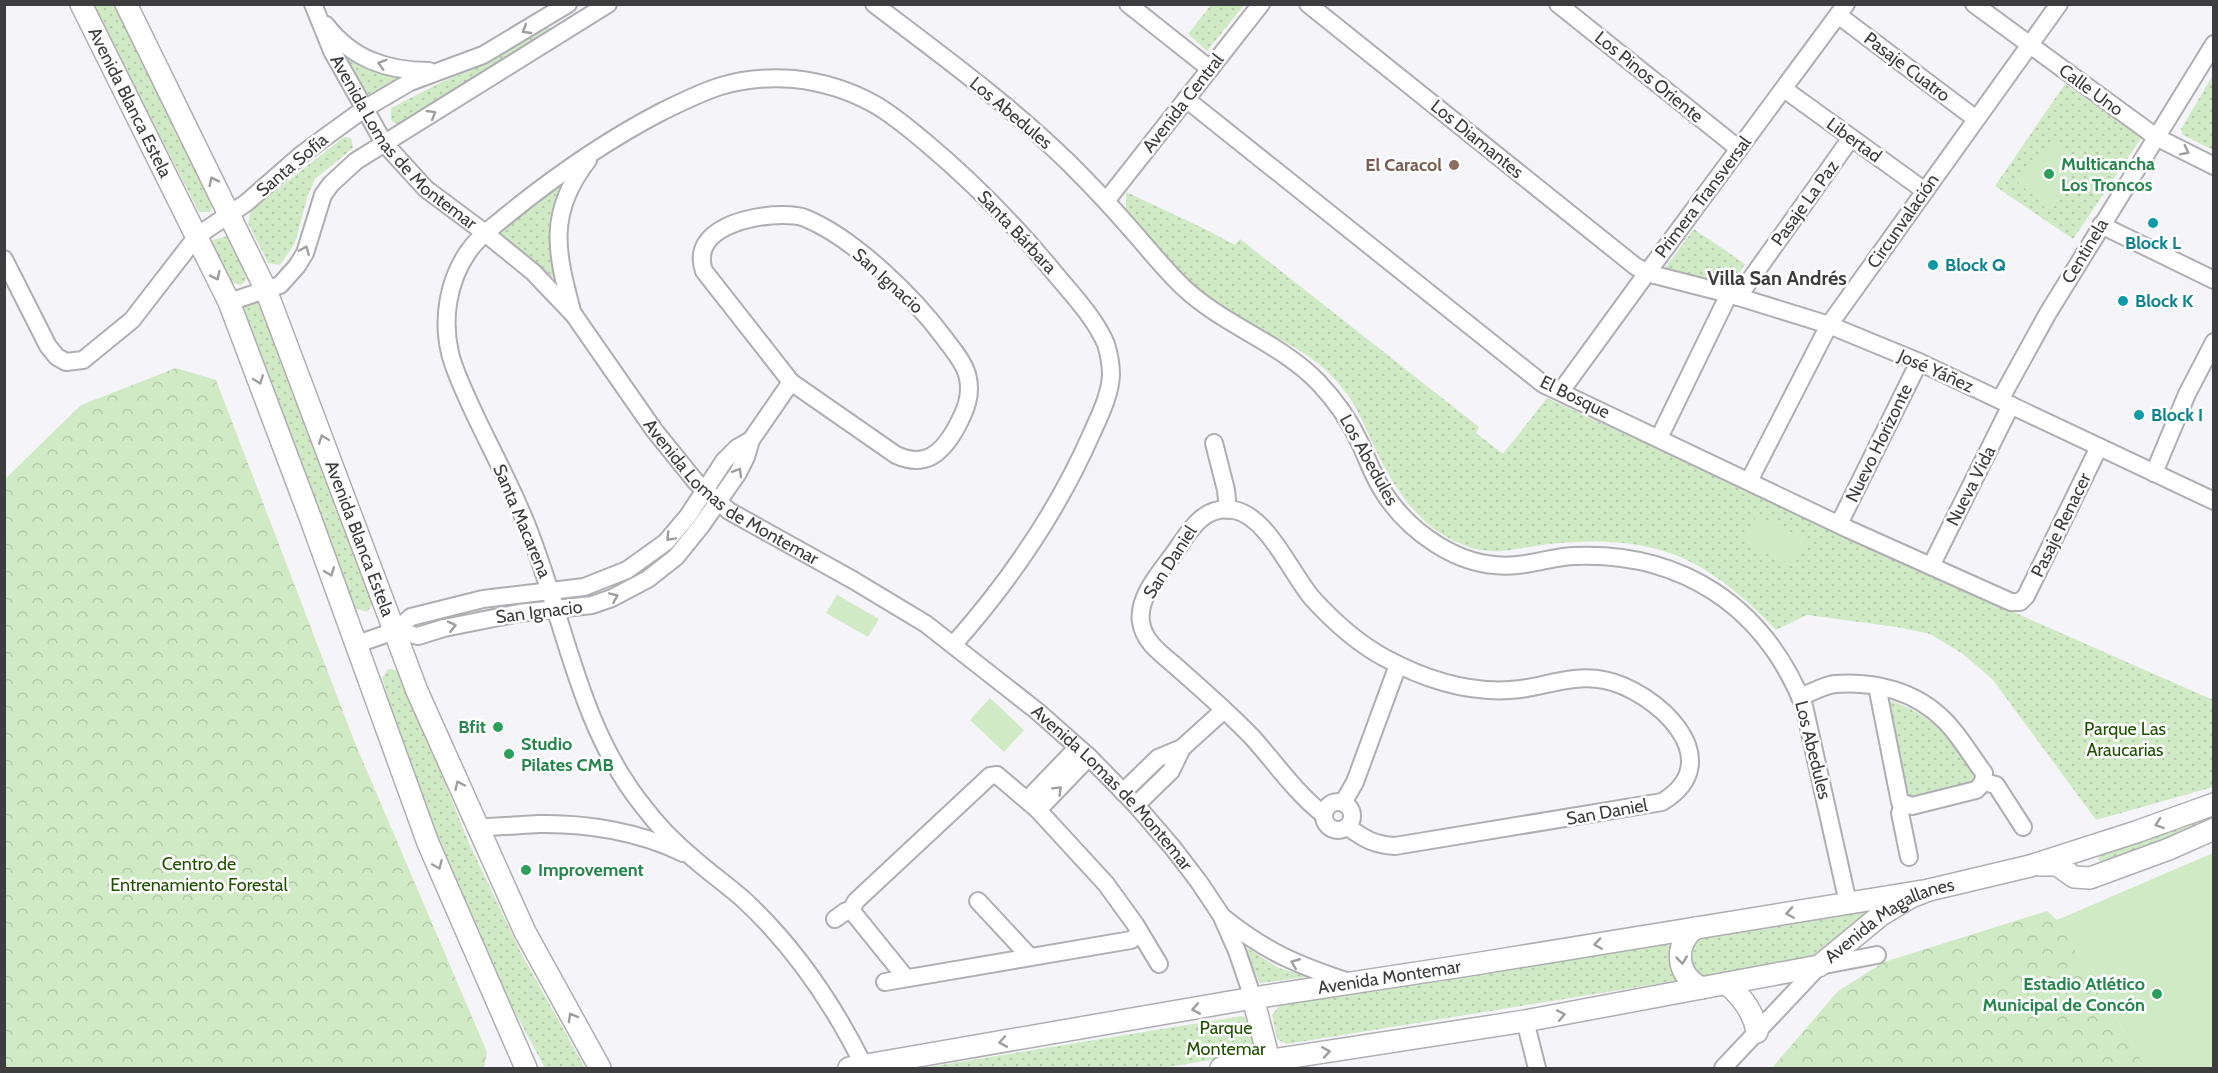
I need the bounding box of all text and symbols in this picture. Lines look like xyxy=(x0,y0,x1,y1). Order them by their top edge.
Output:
one-way arrow xyxy=(522,23,532,34)
street label: Avenida Blanca Estela xyxy=(83,24,177,182)
street label: Los Pinos Oriente xyxy=(1590,27,1708,127)
street label: Pasaje Cuatro xyxy=(1860,28,1954,107)
street label: Avenida Central xyxy=(1138,49,1229,157)
street label: Avenida Lomas de Montemar xyxy=(325,51,481,234)
one-way arrow xyxy=(377,59,387,71)
street label: Calle Uno xyxy=(2055,59,2128,121)
street label: Los Abedules xyxy=(965,72,1057,154)
street label: Los Diamantes xyxy=(1426,95,1528,183)
one-way arrow xyxy=(426,109,436,121)
street label: Libertad xyxy=(1822,113,1886,167)
street label: Santa Sofía xyxy=(252,129,332,201)
street label: Primera Transversal xyxy=(1650,131,1756,262)
one-way arrow xyxy=(2178,144,2189,156)
place label: Multicancha Los Troncos xyxy=(2061,153,2155,196)
place label: El Caracol xyxy=(1365,154,1442,176)
street label: Pasaje La Paz xyxy=(1766,155,1844,250)
marker: El Caracol xyxy=(1447,158,1461,172)
marker: Multicancha Los Troncos xyxy=(2042,167,2056,181)
street label: Circunvalación xyxy=(1862,169,1944,273)
one-way arrow xyxy=(209,176,220,187)
street label: Santa Bárbara xyxy=(973,186,1061,278)
street label: Centinela xyxy=(2057,214,2113,288)
marker: Block L xyxy=(2146,216,2160,230)
place label: Block L xyxy=(2125,232,2181,254)
street label: San Ignacio xyxy=(848,244,928,318)
one-way arrow xyxy=(298,245,310,256)
place label: Block Q xyxy=(1945,254,2006,276)
marker: Block Q xyxy=(1926,258,1940,272)
district label: Villa San Andrés xyxy=(1707,266,1847,290)
one-way arrow xyxy=(209,269,221,280)
place label: Block K xyxy=(2135,290,2194,312)
marker: Block K xyxy=(2116,294,2130,308)
street label: José Yáñez xyxy=(1894,344,1978,398)
street label: El Bosque xyxy=(1536,371,1614,423)
one-way arrow xyxy=(252,374,264,385)
street label: Nuevo Horizonte xyxy=(1841,380,1917,506)
place label: Block I xyxy=(2151,404,2203,426)
marker: Block I xyxy=(2132,408,2146,422)
street label: Los Abedules xyxy=(1335,411,1403,509)
street label: Avenida Lomas de Montemar xyxy=(639,415,823,570)
one-way arrow xyxy=(317,434,330,445)
street label: Nueva Vida xyxy=(1942,442,2001,530)
street label: Avenida Blanca Estela xyxy=(320,457,399,620)
street label: Santa Macarena xyxy=(488,461,556,581)
one-way arrow xyxy=(730,468,742,478)
street label: Pasaje Renacer xyxy=(2026,469,2096,581)
street label: San Daniel xyxy=(1138,521,1202,602)
one-way arrow xyxy=(666,530,677,540)
one-way arrow xyxy=(323,566,336,577)
one-way arrow xyxy=(607,592,618,604)
street label: San Ignacio xyxy=(494,596,584,628)
one-way arrow xyxy=(447,620,457,633)
street label: Los Abedules xyxy=(1790,698,1836,802)
street label: Avenida Lomas de Montemar xyxy=(1027,700,1197,875)
place label: Bfit xyxy=(458,716,486,738)
park label: Parque Las Araucarias xyxy=(2084,718,2166,761)
marker: Bfit xyxy=(491,720,505,734)
place label: Studio Pilates CMB xyxy=(521,733,614,776)
marker: Studio Pilates CMB xyxy=(502,747,516,761)
one-way arrow xyxy=(455,781,467,792)
one-way arrow xyxy=(1050,787,1061,798)
street label: San Daniel xyxy=(1565,794,1650,830)
one-way arrow xyxy=(2154,817,2165,830)
park label: Centro de Entrenamiento Forestal xyxy=(110,853,288,896)
one-way arrow xyxy=(430,858,442,869)
place label: Improvement xyxy=(538,859,644,881)
marker: Improvement xyxy=(519,863,533,877)
street label: Avenida Magallanes xyxy=(1820,873,1956,968)
one-way arrow xyxy=(1786,906,1795,918)
one-way arrow xyxy=(1593,937,1603,950)
street label: Avenida Montemar xyxy=(1316,955,1463,999)
one-way arrow xyxy=(1675,955,1688,964)
one-way arrow xyxy=(1290,958,1301,970)
place label: Estadio Atlético Municipal de Concón xyxy=(1983,973,2145,1016)
marker: Estadio Atlético Municipal de Concón xyxy=(2150,987,2164,1001)
one-way arrow xyxy=(1191,1002,1201,1015)
one-way arrow xyxy=(1555,1009,1565,1022)
one-way arrow xyxy=(568,1013,579,1023)
park label: Parque Montemar xyxy=(1186,1017,1266,1060)
one-way arrow xyxy=(999,1035,1009,1048)
one-way arrow xyxy=(1322,1046,1331,1058)

